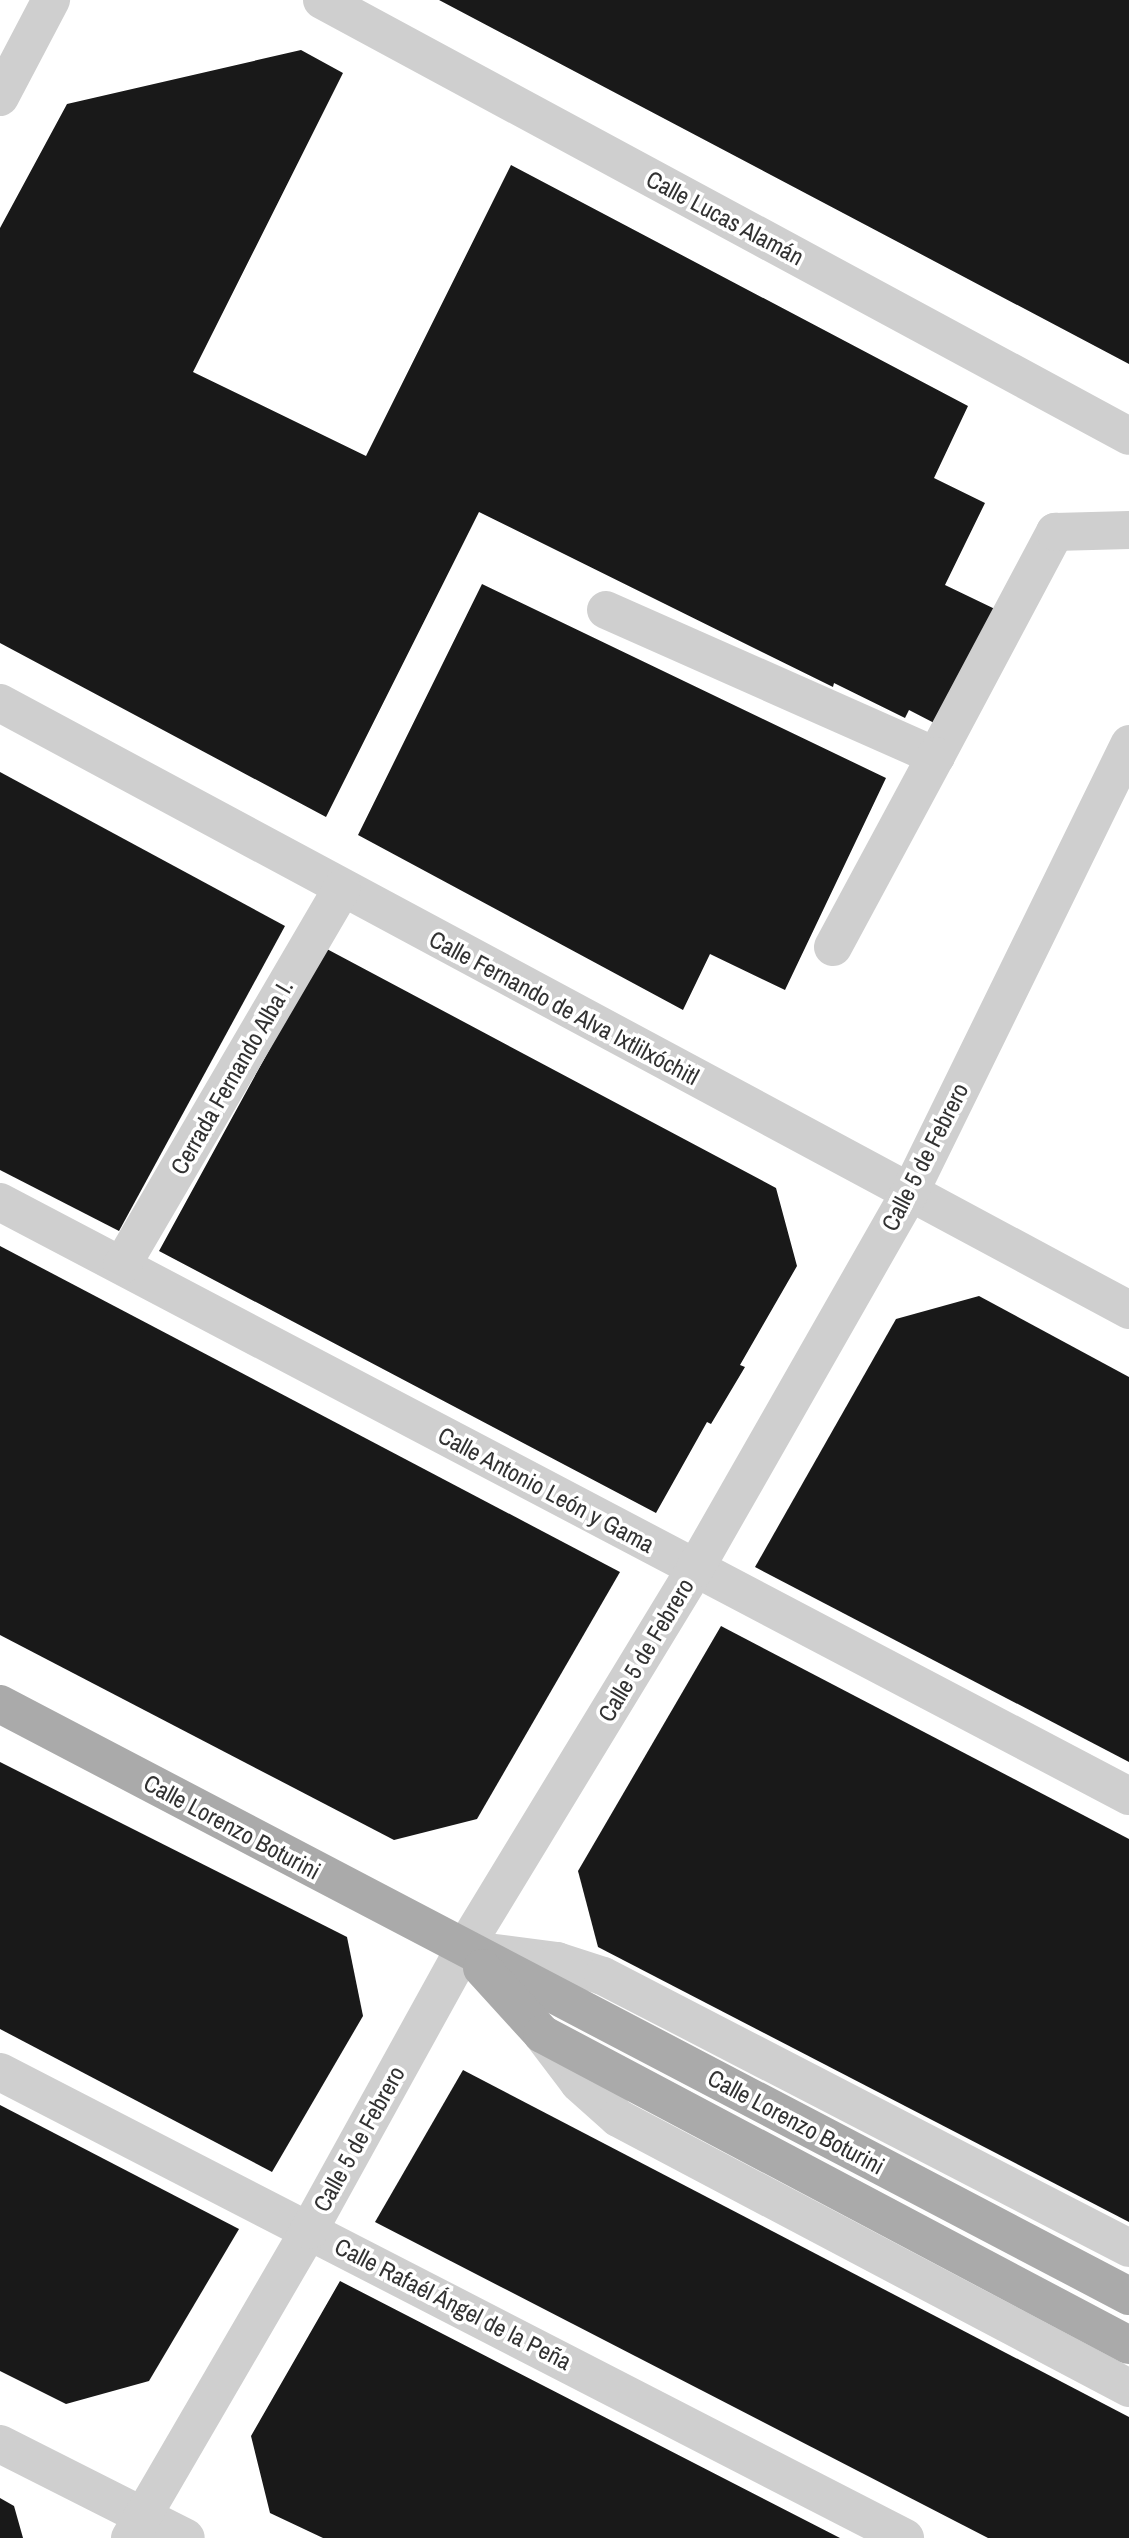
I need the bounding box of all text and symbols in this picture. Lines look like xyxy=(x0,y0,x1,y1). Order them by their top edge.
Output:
street label: Calle Lucas Alamán xyxy=(641,164,809,272)
street label: Calle Fernando de Alva Ixtlilxóchitl xyxy=(424,924,704,1092)
street label: Cerrada Fernando Alba I. xyxy=(164,974,300,1180)
street label: Calle 5 de Febrero xyxy=(875,1078,975,1236)
street label: Calle Antonio León y Gama xyxy=(433,1421,659,1559)
street label: Calle 5 de Febrero xyxy=(592,1573,700,1727)
street label: Calle Lorenzo Boturini xyxy=(139,1768,325,1886)
street label: Calle 5 de Febrero xyxy=(307,2061,411,2217)
street label: Calle Lorenzo Boturini xyxy=(703,2063,889,2181)
street label: Calle Rafaél Ángel de la Peña xyxy=(329,2232,577,2376)

